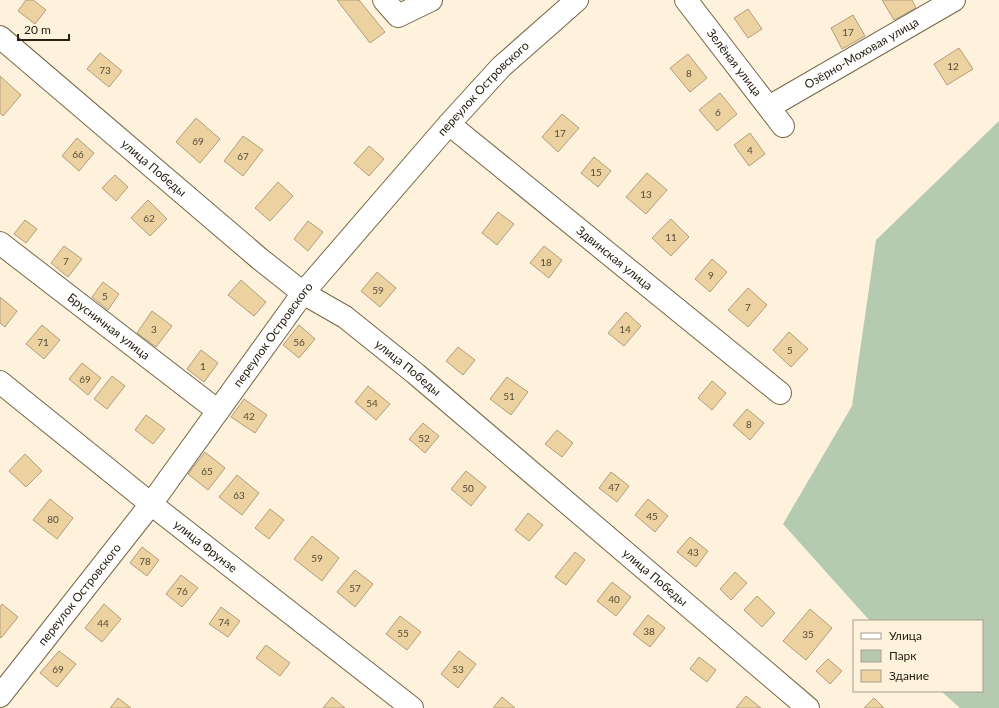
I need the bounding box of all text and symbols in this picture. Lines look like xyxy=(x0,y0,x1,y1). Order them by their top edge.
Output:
street label: Озёрно-Моховая улица xyxy=(801,14,921,92)
scale bar xyxy=(18,16,69,42)
text: 20 m xyxy=(24,22,51,37)
street label: Зелёная улица xyxy=(704,26,765,99)
house number: 17 xyxy=(842,26,854,38)
street label: переулок Островского xyxy=(434,38,532,139)
house number: 12 xyxy=(947,60,959,72)
house number: 73 xyxy=(99,64,111,76)
house number: 8 xyxy=(686,67,692,79)
house number: 6 xyxy=(715,106,721,118)
house number: 17 xyxy=(554,127,566,139)
house number: 69 xyxy=(192,135,204,147)
street label: улица Победы xyxy=(118,136,190,200)
house number: 4 xyxy=(747,144,753,156)
house number: 66 xyxy=(72,148,84,160)
house number: 67 xyxy=(237,150,249,162)
house number: 15 xyxy=(590,166,602,178)
house number: 13 xyxy=(640,188,652,200)
house number: 62 xyxy=(143,212,155,224)
street label: Здвинская улица xyxy=(574,223,656,293)
house number: 11 xyxy=(665,231,677,243)
house number: 7 xyxy=(63,255,69,267)
house number: 18 xyxy=(540,256,552,268)
house number: 9 xyxy=(708,269,714,281)
street label: переулок Островского xyxy=(230,279,316,390)
house number: 59 xyxy=(372,284,384,296)
street label: Брусничная улица xyxy=(65,290,153,363)
house number: 5 xyxy=(102,290,108,302)
house number: 7 xyxy=(745,301,751,313)
house number: 3 xyxy=(151,323,157,335)
house number: 14 xyxy=(619,323,631,335)
house number: 71 xyxy=(37,336,49,348)
house number: 56 xyxy=(293,336,305,348)
street label: улица Победы xyxy=(372,336,444,399)
house number: 5 xyxy=(787,344,793,356)
house number: 1 xyxy=(200,360,206,372)
house number: 69 xyxy=(79,373,91,385)
house number: 51 xyxy=(503,390,515,402)
house number: 54 xyxy=(366,397,378,409)
house number: 42 xyxy=(243,410,255,422)
house number: 8 xyxy=(746,418,752,430)
house number: 52 xyxy=(418,432,430,444)
house number: 65 xyxy=(201,465,213,477)
house number: 47 xyxy=(608,481,620,493)
house number: 50 xyxy=(462,482,474,494)
house number: 63 xyxy=(233,489,245,501)
house number: 45 xyxy=(646,510,658,522)
house number: 80 xyxy=(47,513,59,525)
street label: улица Фрунзе xyxy=(171,517,240,575)
street label: переулок Островского xyxy=(35,540,124,648)
street label: улица Победы xyxy=(620,545,691,609)
house number: 43 xyxy=(687,546,699,558)
house number: 59 xyxy=(311,552,323,564)
house number: 78 xyxy=(139,555,151,567)
house number: 57 xyxy=(349,582,361,594)
house number: 76 xyxy=(176,585,188,597)
house number: 40 xyxy=(608,593,620,605)
house number: 74 xyxy=(218,616,230,628)
house number: 44 xyxy=(97,617,109,629)
legend xyxy=(853,620,983,692)
house number: 38 xyxy=(643,625,655,637)
house number: 55 xyxy=(397,627,409,639)
house number: 35 xyxy=(802,628,814,640)
text: Улица xyxy=(889,628,922,643)
text: Парк xyxy=(889,648,917,663)
house number: 69 xyxy=(52,663,64,675)
house number: 53 xyxy=(452,663,464,675)
text: Здание xyxy=(889,668,929,683)

